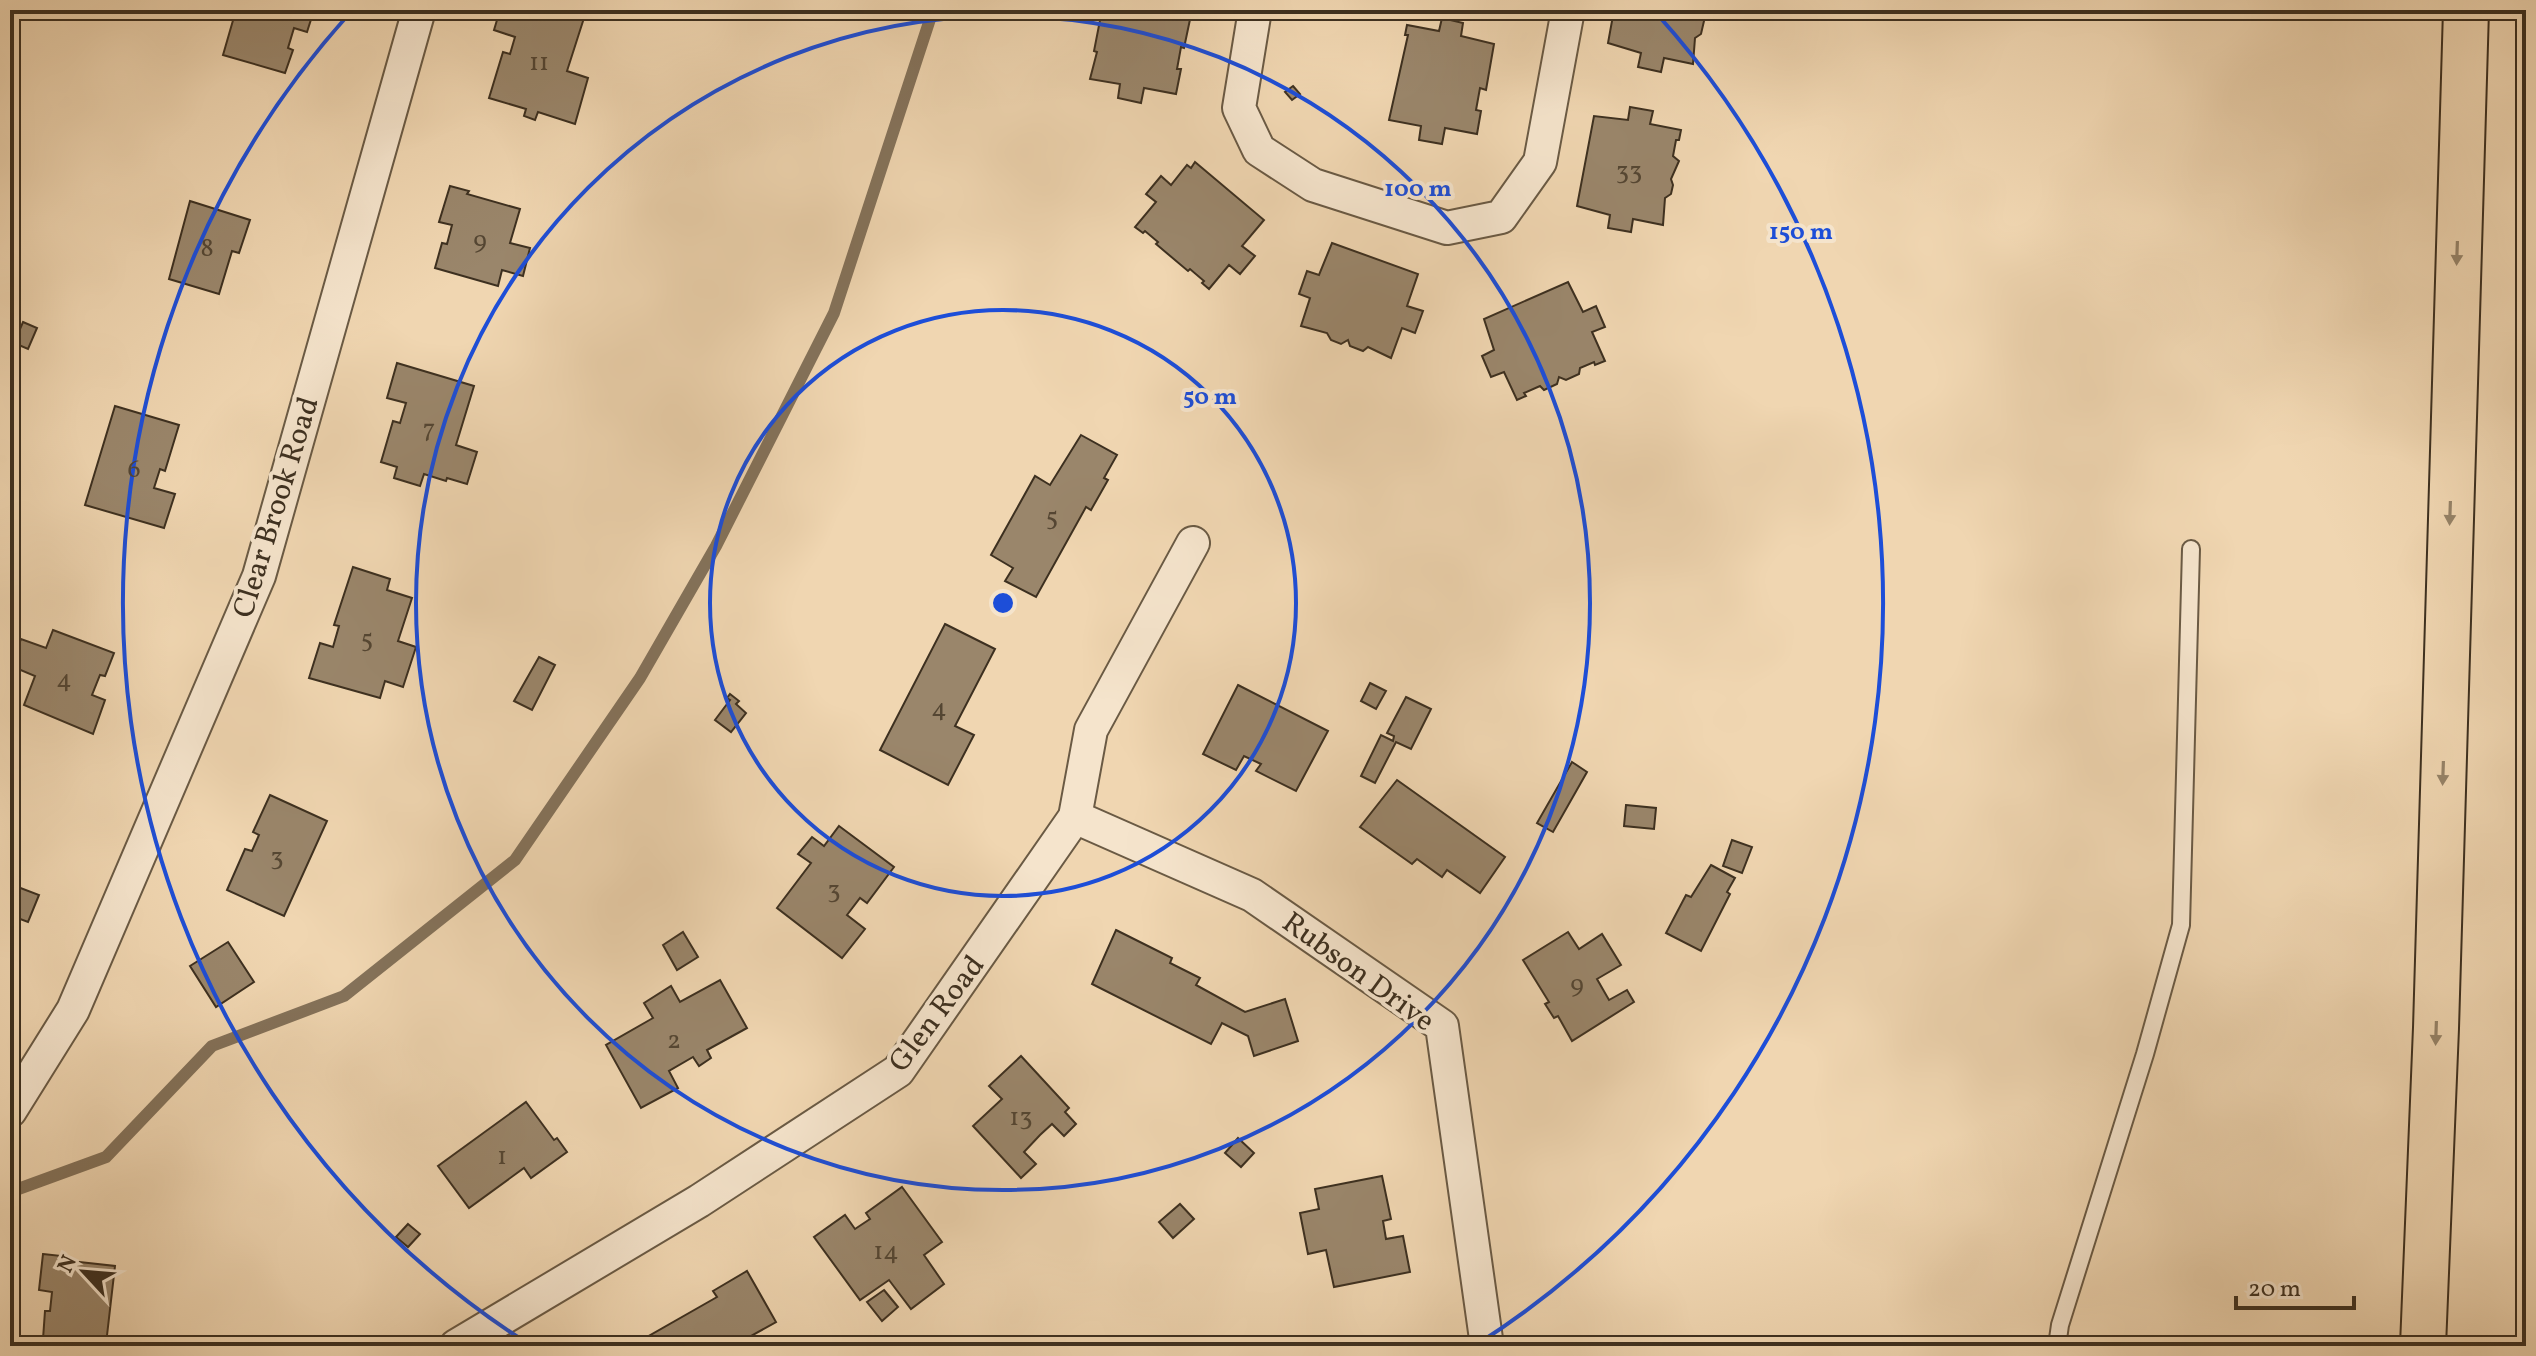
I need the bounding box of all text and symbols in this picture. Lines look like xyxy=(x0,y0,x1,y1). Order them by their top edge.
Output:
house number: 11 xyxy=(529,45,549,81)
house number: 33 xyxy=(1616,154,1642,190)
text: 100 m xyxy=(1384,173,1452,207)
text: 150 m xyxy=(1769,216,1833,250)
house number: 9 xyxy=(473,223,487,259)
house number: 8 xyxy=(200,231,214,267)
one-way arrow xyxy=(2451,241,2464,266)
text: 50 m xyxy=(1183,381,1237,415)
street label: Clear Brook Road xyxy=(223,392,331,623)
house number: 7 xyxy=(423,412,435,448)
house number: 6 xyxy=(127,452,141,488)
house number: 5 xyxy=(1046,500,1058,536)
one-way arrow xyxy=(2444,501,2457,526)
centre of rings xyxy=(989,589,1017,617)
house number: 5 xyxy=(361,622,373,658)
house number: 4 xyxy=(56,662,72,698)
house number: 4 xyxy=(931,691,947,727)
one-way arrow xyxy=(2437,761,2450,786)
house number: 3 xyxy=(270,840,284,876)
house number: 3 xyxy=(827,873,841,909)
street label: Rubson Drive xyxy=(1273,903,1443,1042)
street label: Glen Road xyxy=(880,947,996,1081)
house number: 9 xyxy=(1570,967,1584,1003)
one-way arrow xyxy=(2430,1021,2442,1046)
house number: 2 xyxy=(667,1023,681,1059)
house number: 13 xyxy=(1009,1100,1033,1136)
house number: 1 xyxy=(497,1139,507,1175)
north arrow xyxy=(44,1232,124,1312)
house number: 14 xyxy=(873,1234,899,1270)
text: N xyxy=(51,1250,86,1278)
scale bar xyxy=(2236,1260,2354,1310)
text: 20 m xyxy=(2248,1273,2301,1307)

